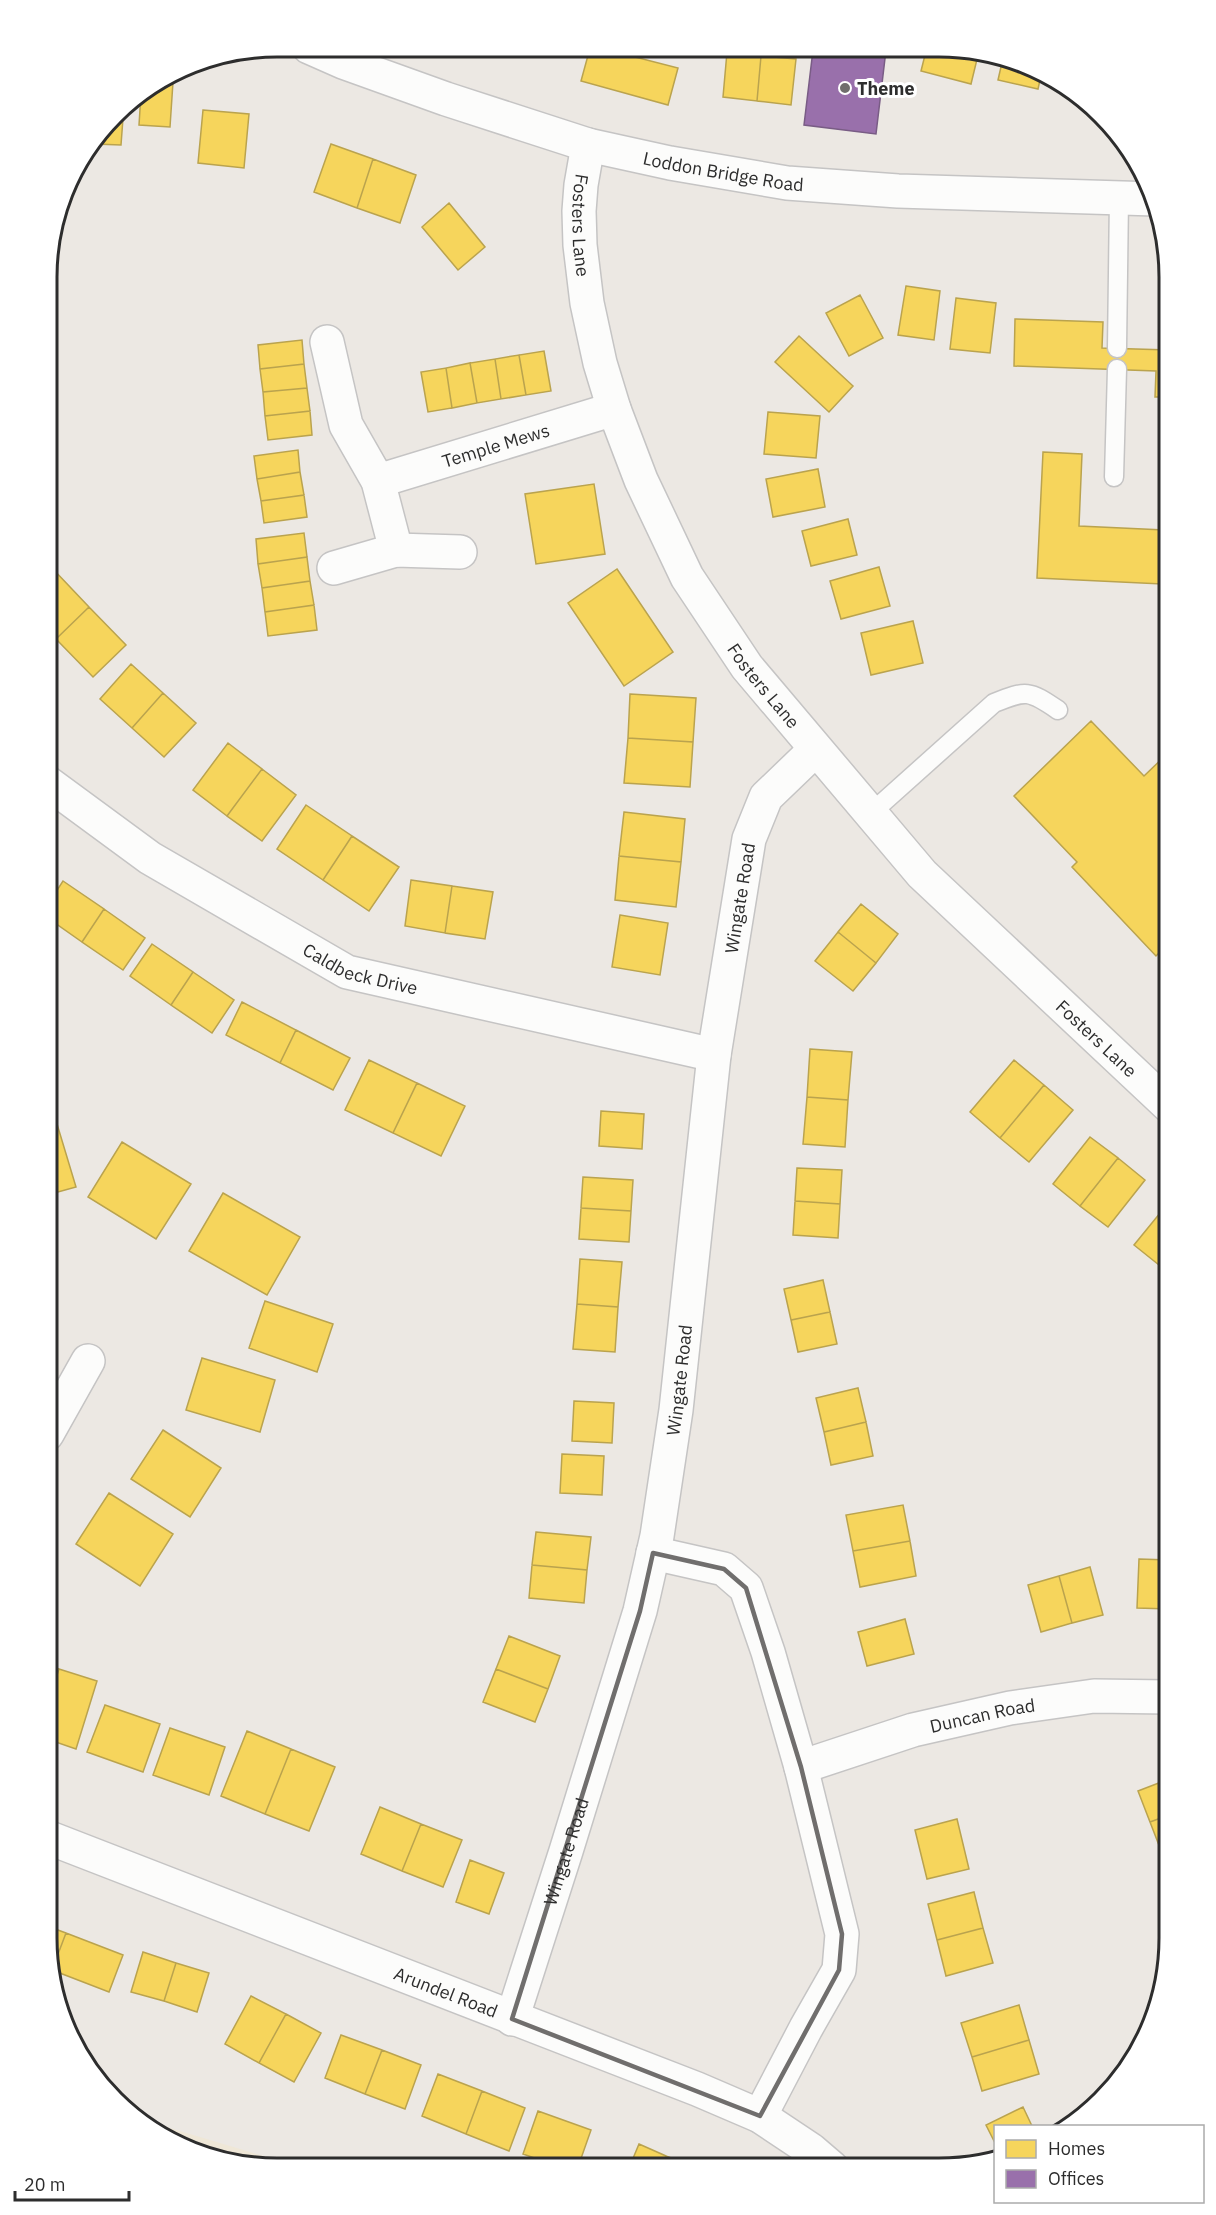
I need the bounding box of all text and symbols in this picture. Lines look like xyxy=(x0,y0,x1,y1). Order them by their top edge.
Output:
place label: Theme xyxy=(857,77,915,100)
marker: Theme xyxy=(838,81,852,95)
street label: Loddon Bridge Road xyxy=(641,146,805,196)
street label: Fosters Lane xyxy=(567,172,595,278)
street label: Temple Mews xyxy=(439,418,552,472)
street label: Fosters Lane xyxy=(723,639,805,733)
street label: Wingate Road xyxy=(719,841,760,955)
street label: Caldbeck Drive xyxy=(299,938,420,999)
street label: Fosters Lane xyxy=(1051,995,1142,1082)
street label: Wingate Road xyxy=(661,1323,697,1437)
street label: Duncan Road xyxy=(927,1693,1037,1737)
street label: Wingate Road xyxy=(538,1795,593,1908)
street label: Arundel Road xyxy=(391,1961,501,2022)
legend xyxy=(994,2125,1204,2203)
text: Homes xyxy=(1048,2137,1105,2160)
scale bar xyxy=(15,2164,129,2202)
text: Offices xyxy=(1048,2167,1104,2190)
text: 20 m xyxy=(24,2173,66,2196)

